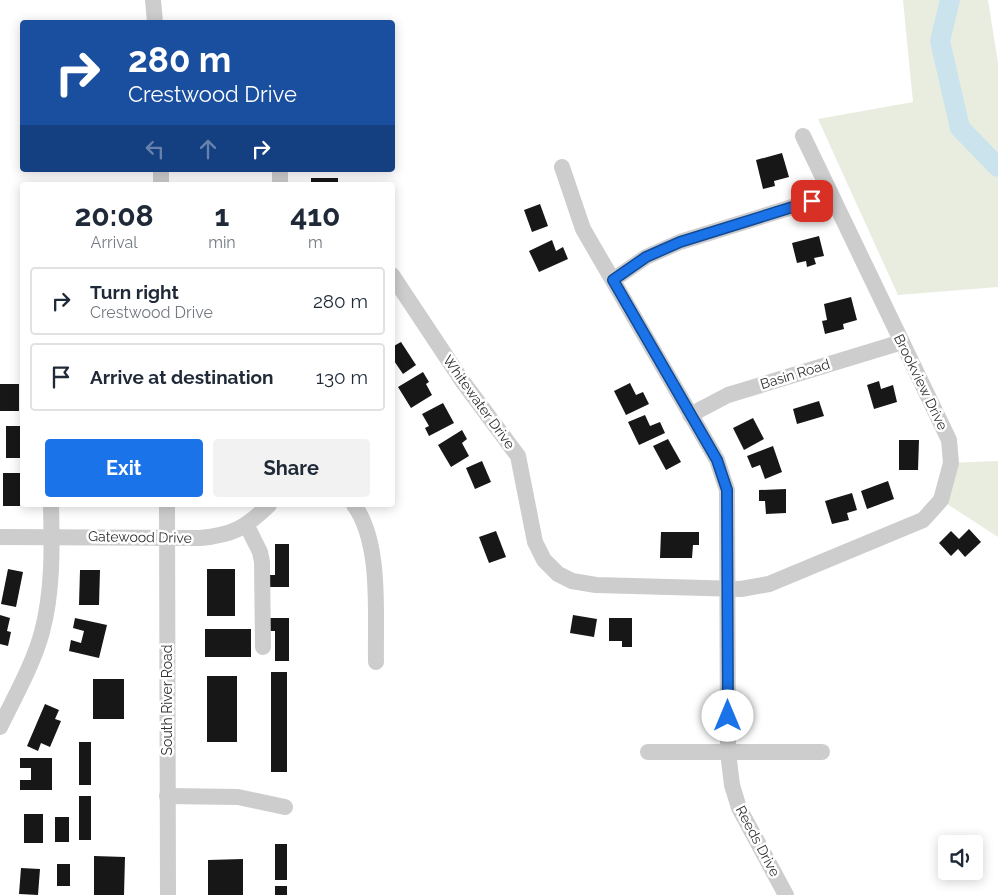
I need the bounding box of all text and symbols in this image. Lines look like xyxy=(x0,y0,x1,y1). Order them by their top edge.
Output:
text: 280 m xyxy=(128,39,231,80)
icon: right xyxy=(45,40,110,105)
text: Crestwood Drive xyxy=(128,81,297,107)
icon: left xyxy=(141,135,169,163)
icon: ahead xyxy=(194,135,222,163)
icon: right xyxy=(247,135,275,163)
pin xyxy=(791,180,833,222)
icon: arrive xyxy=(798,187,826,215)
text: 20:08 xyxy=(74,198,154,233)
text: 1 xyxy=(215,198,229,233)
text: 410 xyxy=(290,198,341,233)
text: Arrival xyxy=(91,233,138,252)
text: min xyxy=(208,233,236,252)
text: m xyxy=(308,233,323,252)
text: Turn right xyxy=(90,281,179,303)
icon: right xyxy=(47,287,75,315)
text: 280 m xyxy=(313,290,368,312)
text: Crestwood Drive xyxy=(90,303,213,322)
street label: Brookview Drive xyxy=(891,331,951,433)
street label: Whitewater Drive xyxy=(440,352,518,452)
street label: Basin Road xyxy=(758,356,832,392)
icon: arrive xyxy=(47,363,75,391)
text: Arrive at destination xyxy=(90,366,274,388)
text: 130 m xyxy=(316,366,368,388)
button: Exit xyxy=(45,439,203,497)
button: Share xyxy=(213,439,370,497)
street label: Gatewood Drive xyxy=(88,528,192,546)
street label: South River Road xyxy=(159,645,175,755)
position arrow xyxy=(701,689,753,741)
street label: Reeds Drive xyxy=(733,803,783,879)
map controls xyxy=(938,835,983,880)
button: sound xyxy=(938,835,983,880)

